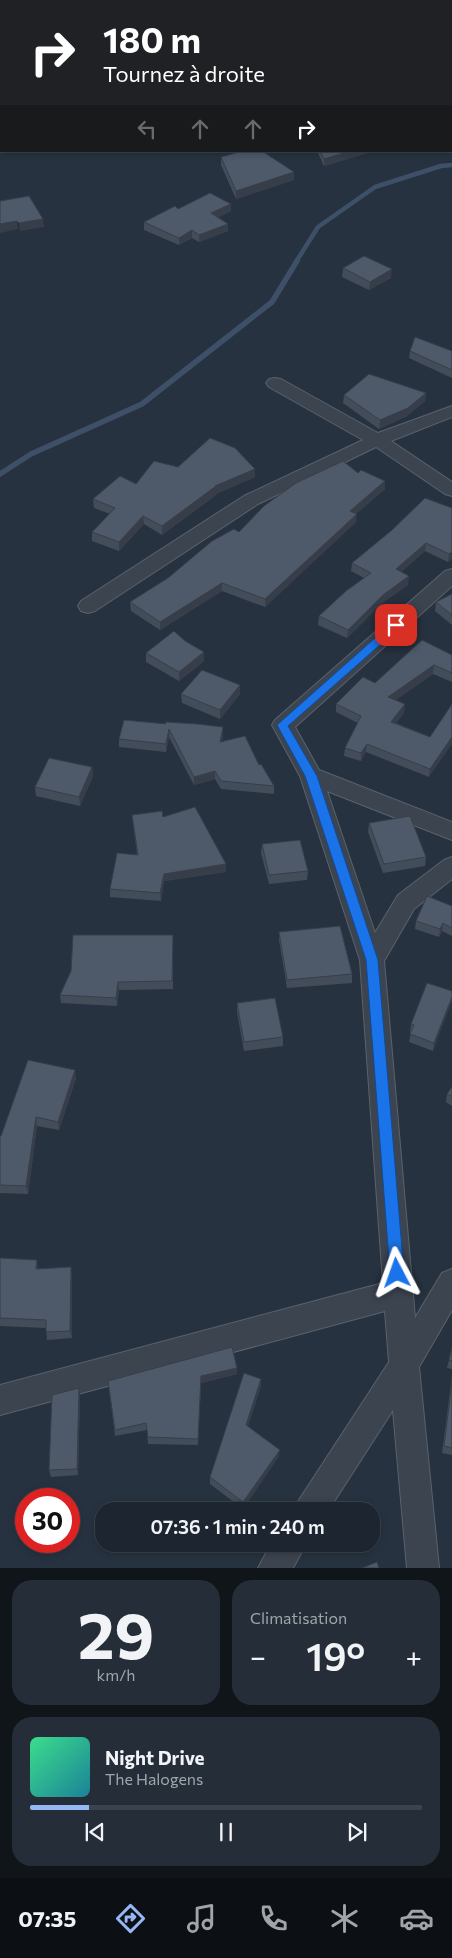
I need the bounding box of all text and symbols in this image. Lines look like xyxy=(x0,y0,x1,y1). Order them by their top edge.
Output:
text: 180 m xyxy=(103,17,201,60)
icon: right xyxy=(20,20,85,85)
text: Tournez à droite xyxy=(103,60,265,87)
icon: left xyxy=(133,115,161,143)
icon: ahead xyxy=(186,115,214,143)
icon: ahead xyxy=(239,115,267,143)
icon: right xyxy=(292,115,320,143)
pin xyxy=(375,604,417,646)
icon: arrive xyxy=(382,611,410,639)
position arrow xyxy=(370,1246,422,1298)
speed limit sign: 30 xyxy=(15,1488,80,1553)
text: 07:36 · 1 min · 240 m xyxy=(151,1515,324,1538)
text: 29 xyxy=(78,1593,154,1672)
text: Climatisation xyxy=(250,1608,347,1627)
text: 19° xyxy=(306,1632,365,1679)
text: − xyxy=(250,1639,266,1673)
text: + xyxy=(406,1639,422,1673)
text: km/h xyxy=(97,1665,135,1684)
text: Night Drive xyxy=(105,1746,205,1769)
text: The Halogens xyxy=(105,1769,203,1788)
icon: previous xyxy=(81,1818,109,1846)
icon: pause xyxy=(212,1818,240,1846)
icon: next xyxy=(343,1818,371,1846)
icon: directions xyxy=(113,1901,148,1936)
icon: music xyxy=(184,1901,219,1936)
icon: phone xyxy=(256,1901,291,1936)
icon: climate xyxy=(327,1901,362,1936)
icon: car xyxy=(399,1901,434,1936)
text: 07:35 xyxy=(18,1905,76,1932)

